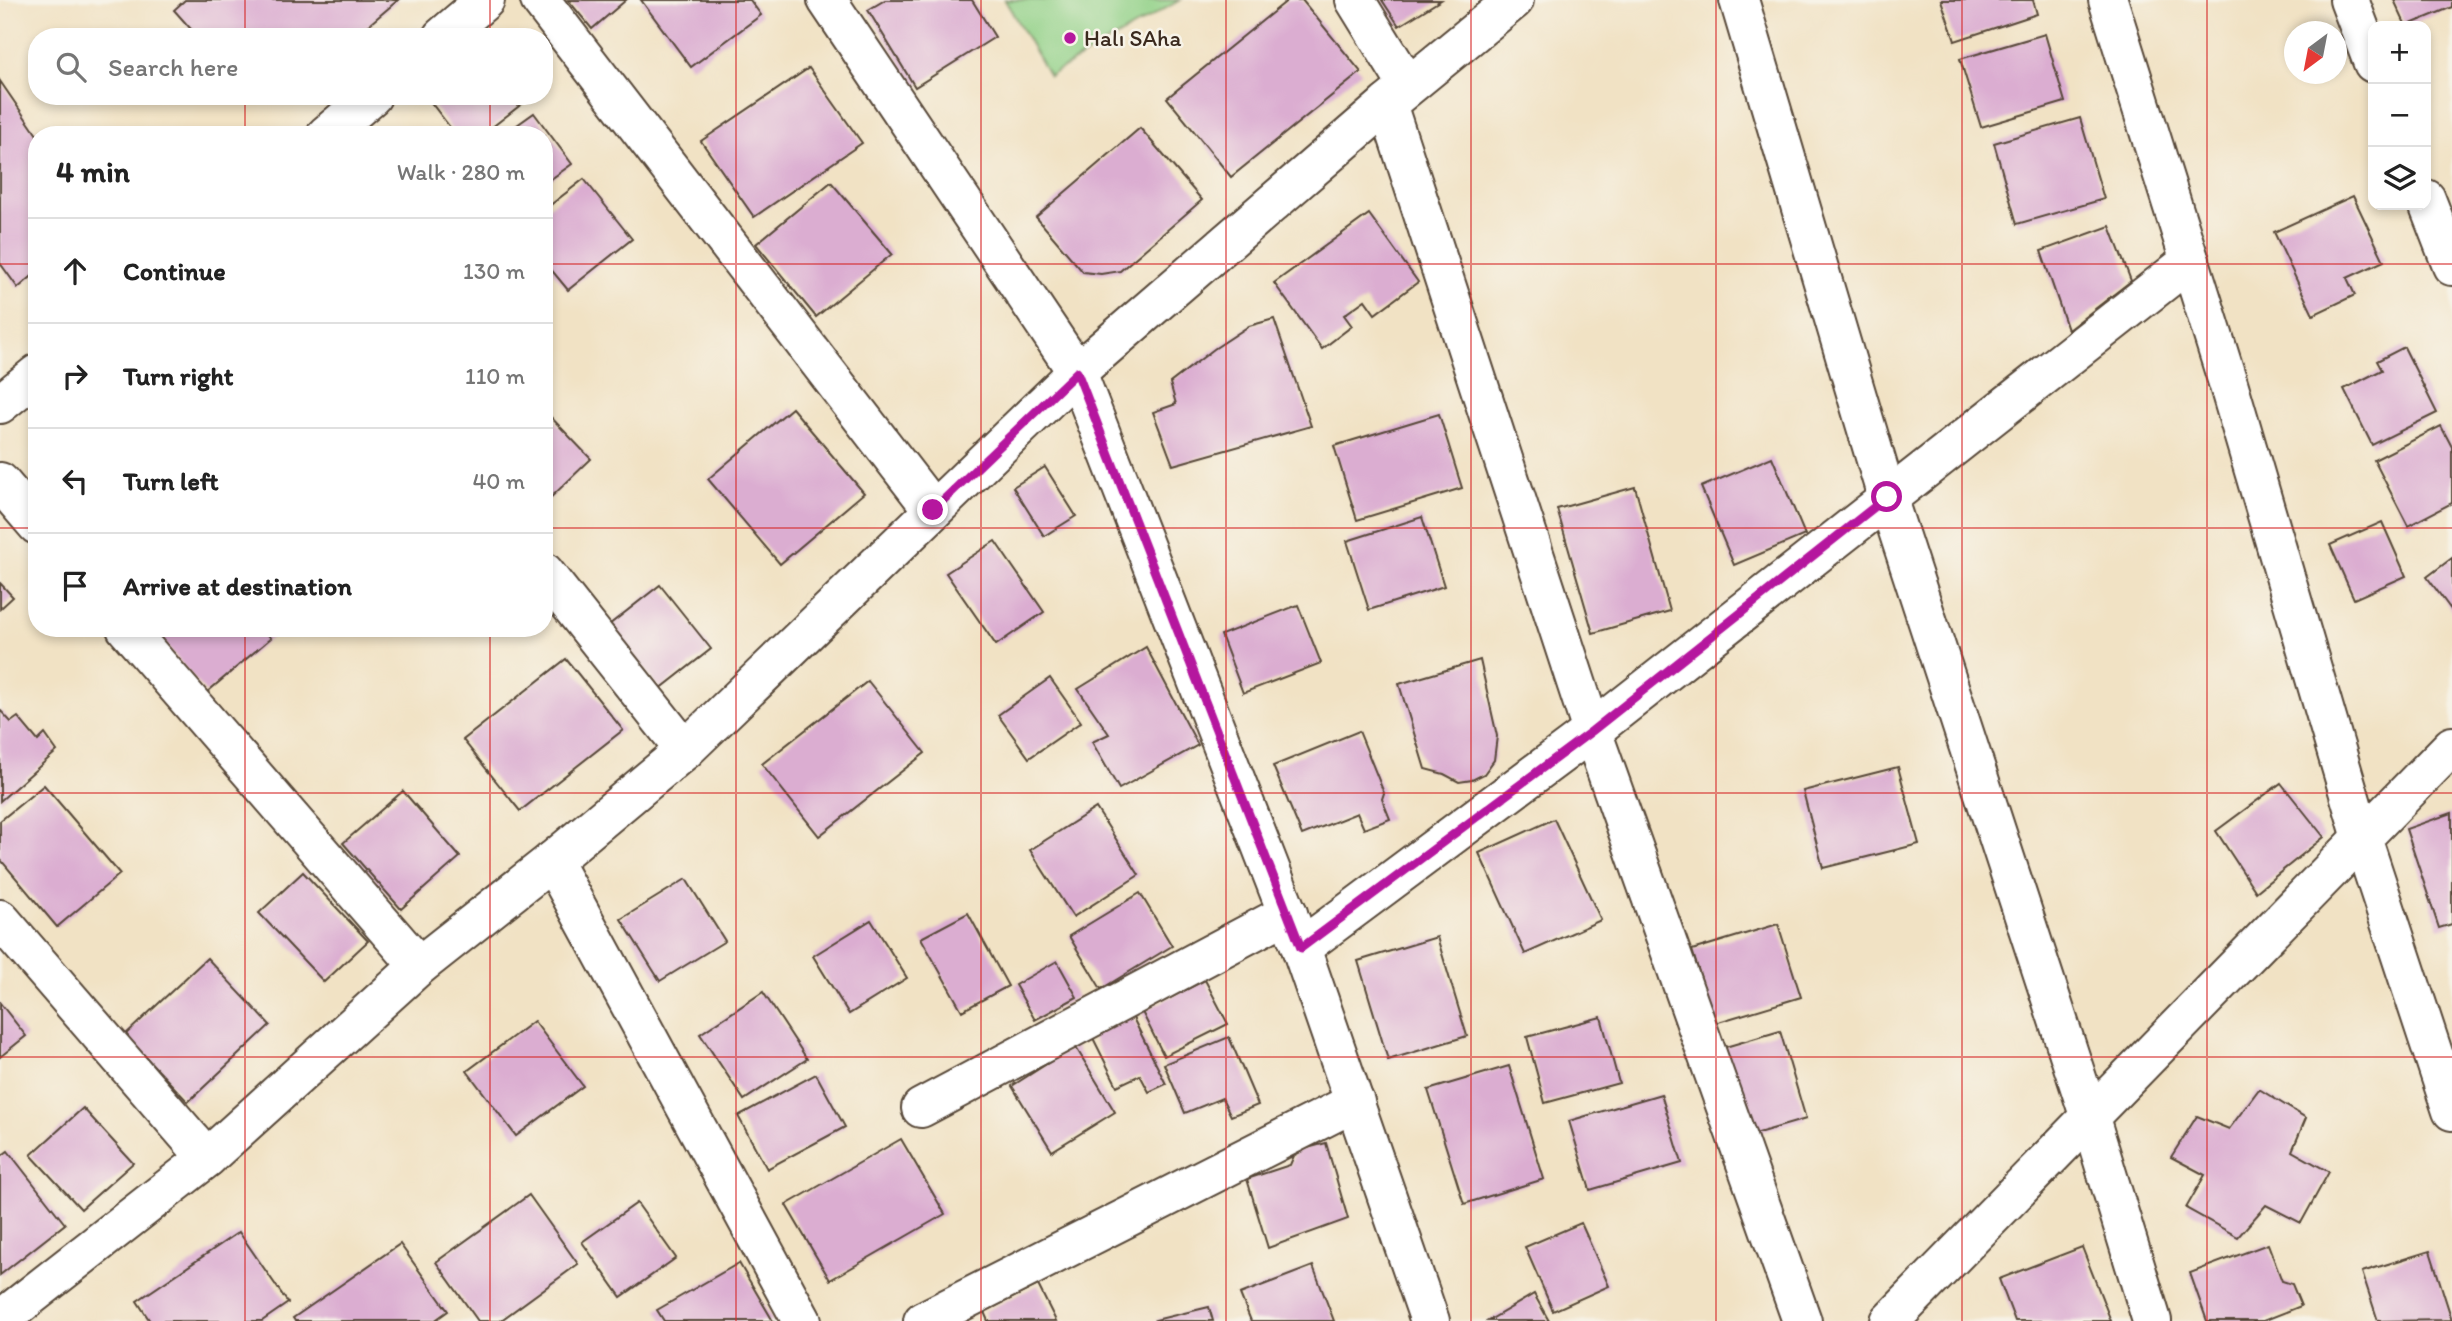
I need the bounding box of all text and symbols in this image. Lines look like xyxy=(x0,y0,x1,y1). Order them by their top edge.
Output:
north arrow xyxy=(2284,21,2347,84)
map controls xyxy=(2368,21,2431,210)
button: + xyxy=(2368,21,2431,84)
place label: Halı SAha xyxy=(1084,24,1181,52)
search box xyxy=(28,28,553,105)
marker: Halı SAha xyxy=(1062,30,1078,46)
icon: search xyxy=(52,48,90,86)
text: Search here xyxy=(108,51,238,83)
button: − xyxy=(2368,84,2431,147)
button: layers xyxy=(2368,147,2431,210)
text: 4 min xyxy=(56,153,130,190)
text: Walk · 280 m xyxy=(397,158,525,186)
icon: ahead xyxy=(56,252,94,290)
text: Continue xyxy=(123,255,226,287)
text: 130 m xyxy=(463,257,525,285)
icon: right xyxy=(56,357,94,395)
text: Turn right xyxy=(123,360,234,392)
text: 110 m xyxy=(465,362,525,390)
icon: left xyxy=(56,462,94,500)
text: Turn left xyxy=(123,465,219,497)
text: 40 m xyxy=(472,467,525,495)
route start xyxy=(1871,481,1902,512)
route end xyxy=(917,494,948,525)
icon: arrive xyxy=(56,567,94,605)
text: Arrive at destination xyxy=(123,570,352,602)

